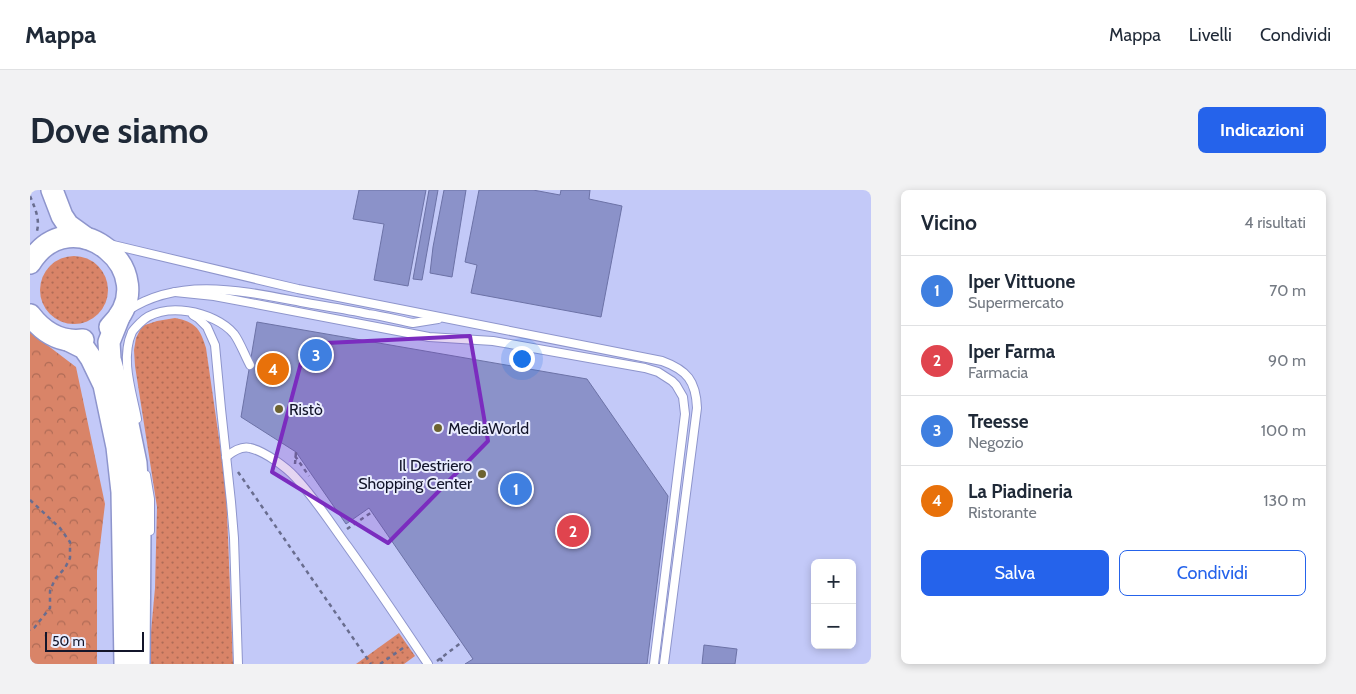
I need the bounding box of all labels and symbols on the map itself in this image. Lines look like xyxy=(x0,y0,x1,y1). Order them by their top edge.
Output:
pin: 3 xyxy=(300,336,332,374)
your location xyxy=(509,346,535,372)
pin: 4 xyxy=(257,350,289,388)
place label: Ristò xyxy=(289,400,323,419)
marker: Ristò xyxy=(273,403,285,415)
place label: MediaWorld xyxy=(448,419,529,438)
marker: MediaWorld xyxy=(432,422,444,434)
place label: Il Destriero Shopping Center xyxy=(358,456,473,493)
marker: Il Destriero Shopping Center xyxy=(476,468,488,480)
pin: 1 xyxy=(500,470,532,508)
pin: 2 xyxy=(557,512,589,550)
scale bar xyxy=(45,629,144,652)

